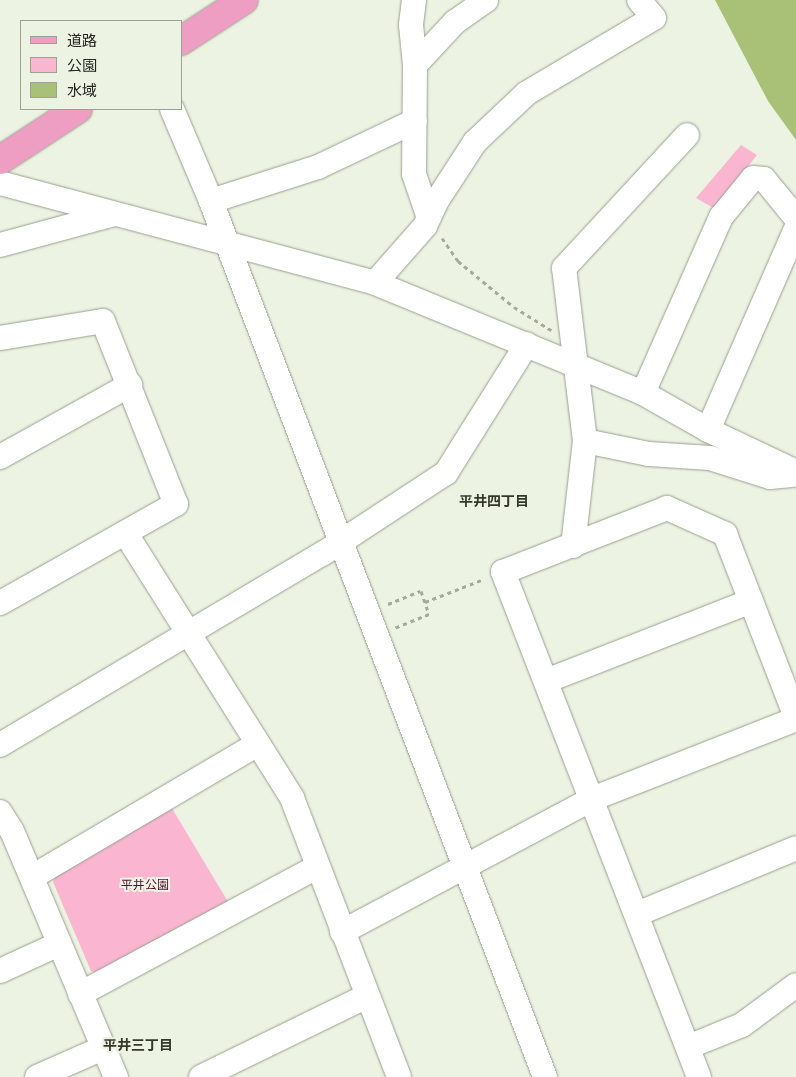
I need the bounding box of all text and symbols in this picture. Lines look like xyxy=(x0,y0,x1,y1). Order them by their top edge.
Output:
legend xyxy=(20,20,182,110)
text: 道路 xyxy=(67,32,97,49)
text: 公園 xyxy=(67,57,97,74)
text: 水域 xyxy=(67,82,97,99)
district label: 平井四丁目 xyxy=(459,493,529,509)
park label: 平井公園 xyxy=(121,879,169,893)
district label: 平井三丁目 xyxy=(103,1037,173,1053)

